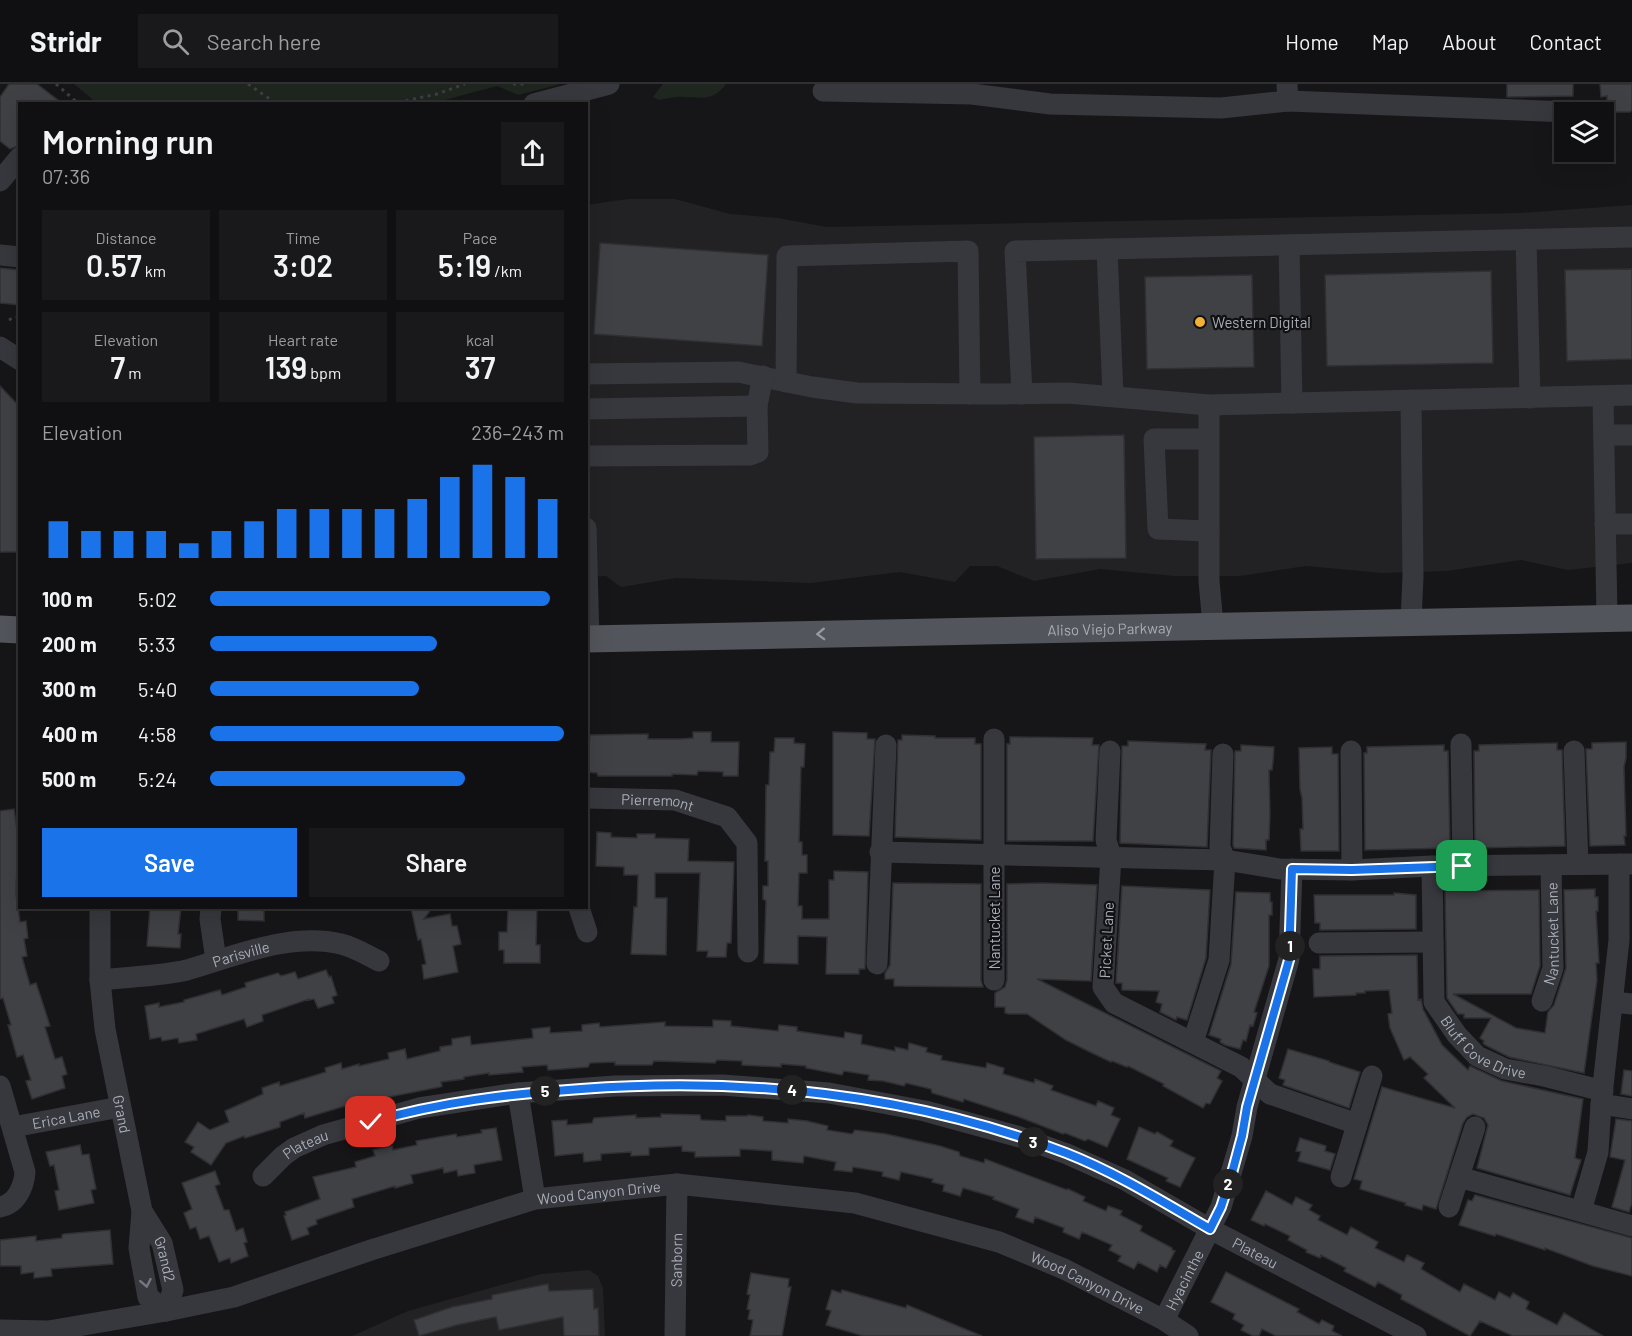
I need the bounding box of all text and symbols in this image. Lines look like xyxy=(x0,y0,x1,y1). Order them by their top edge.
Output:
search box xyxy=(138,14,558,68)
text: Stridr xyxy=(30,24,102,58)
icon: search xyxy=(159,25,192,58)
text: Search here xyxy=(207,28,321,54)
text: Home xyxy=(1285,29,1339,54)
text: Map xyxy=(1372,29,1409,54)
text: About xyxy=(1442,29,1497,54)
text: Contact xyxy=(1530,29,1602,54)
map controls xyxy=(1554,102,1614,162)
button: layers xyxy=(1554,102,1614,162)
text: Morning run xyxy=(42,121,214,161)
button: share xyxy=(501,122,564,185)
text: 07:36 xyxy=(42,164,90,188)
text: Distance xyxy=(96,228,156,247)
text: Time xyxy=(286,228,320,247)
text: Pace xyxy=(463,228,497,247)
text: 0.57 xyxy=(86,247,142,283)
text: 3:02 xyxy=(273,247,333,283)
text: 5:19 xyxy=(438,247,491,283)
text: km xyxy=(142,261,166,280)
text: /km xyxy=(491,261,522,280)
place label: Western Digital xyxy=(1212,313,1311,331)
marker: Western Digital xyxy=(1193,315,1207,329)
text: Elevation xyxy=(94,330,158,349)
text: Heart rate xyxy=(268,330,338,349)
text: kcal xyxy=(466,330,494,349)
text: 7 xyxy=(110,349,125,385)
text: 139 xyxy=(265,349,307,385)
text: 37 xyxy=(465,349,495,385)
text: m xyxy=(125,363,142,382)
text: bpm xyxy=(307,363,341,382)
text: Elevation xyxy=(42,420,123,444)
text: 236–243 m xyxy=(471,420,564,444)
text: 100 m xyxy=(42,587,93,611)
text: 5:02 xyxy=(138,587,177,611)
street label: Aliso Viejo Parkway xyxy=(1047,618,1173,639)
one-way arrow xyxy=(816,628,825,640)
text: 200 m xyxy=(42,632,97,656)
text: 5:33 xyxy=(138,632,176,656)
text: 300 m xyxy=(42,677,96,701)
text: 5:40 xyxy=(138,677,177,701)
text: 400 m xyxy=(42,722,98,746)
text: 4:58 xyxy=(138,722,177,746)
text: 500 m xyxy=(42,767,96,791)
text: 5:24 xyxy=(138,767,177,791)
street label: Pierremont xyxy=(621,790,697,815)
button: Save xyxy=(42,828,297,897)
button: Share xyxy=(309,828,564,897)
pin xyxy=(1436,840,1487,891)
icon: arrive xyxy=(1445,849,1478,882)
street label: Nantucket Lane xyxy=(985,867,1003,969)
street label: Nantucket Lane xyxy=(1539,882,1562,987)
street label: Picket Lane xyxy=(1095,901,1117,979)
pin: 1 xyxy=(1275,931,1305,961)
text: 1 xyxy=(1287,936,1293,955)
street label: Parisville xyxy=(210,937,271,971)
street label: Bluff Cove Drive xyxy=(1437,1012,1528,1082)
pin: 4 xyxy=(777,1075,807,1105)
pin: 5 xyxy=(530,1076,560,1106)
text: 4 xyxy=(787,1080,797,1099)
text: 5 xyxy=(541,1081,549,1100)
street label: Grand xyxy=(110,1093,135,1135)
pin xyxy=(345,1096,396,1147)
street label: Erica Lane xyxy=(30,1102,102,1132)
icon: check xyxy=(354,1105,387,1138)
street label: Plateau xyxy=(279,1125,330,1163)
pin: 3 xyxy=(1018,1127,1048,1157)
text: 3 xyxy=(1029,1132,1037,1151)
pin: 2 xyxy=(1213,1169,1243,1199)
text: 2 xyxy=(1224,1174,1232,1193)
street label: Wood Canyon Drive xyxy=(536,1177,662,1208)
street label: Grand2 xyxy=(151,1232,180,1284)
street label: Sanborn xyxy=(667,1233,685,1287)
street label: Plateau xyxy=(1230,1233,1281,1272)
street label: Wood Canyon Drive xyxy=(1028,1247,1147,1317)
street label: Hyacinthe xyxy=(1161,1247,1207,1313)
one-way arrow xyxy=(139,1278,152,1288)

